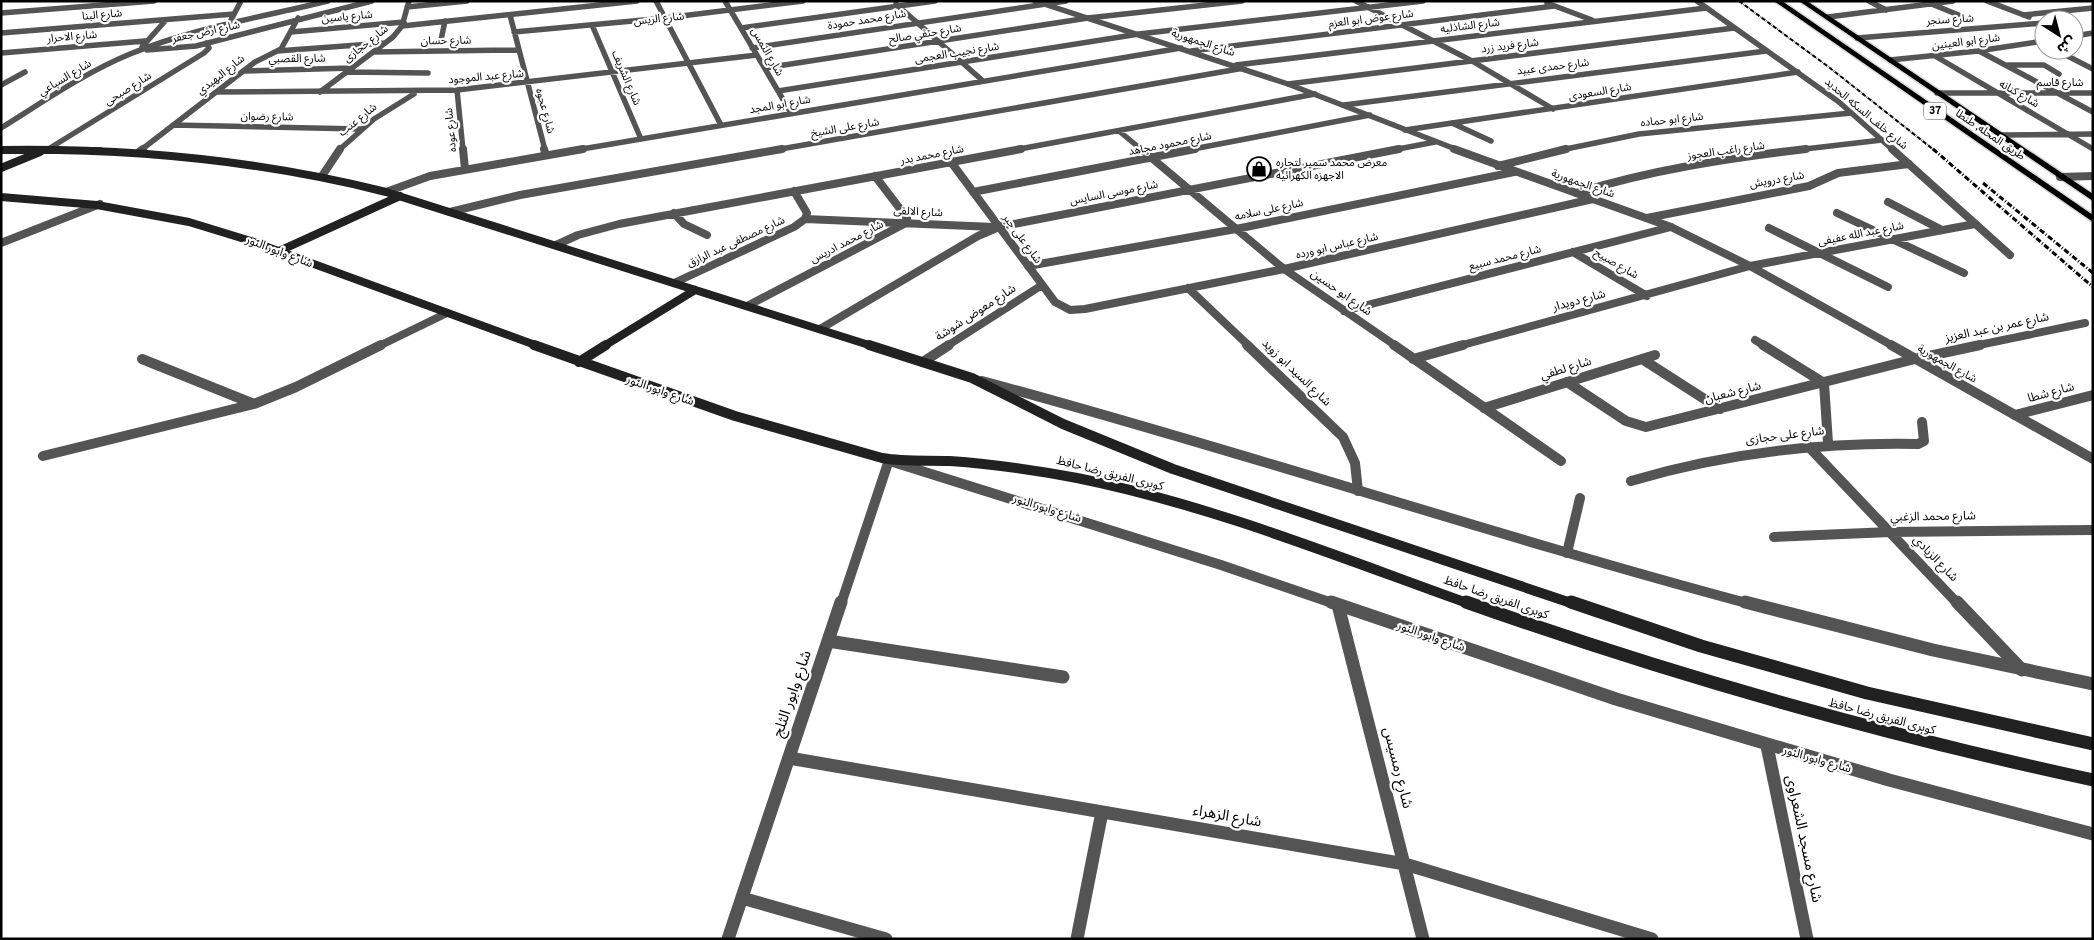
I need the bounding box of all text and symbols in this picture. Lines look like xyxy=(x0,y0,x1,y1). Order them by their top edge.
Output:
street label: شارع البنا xyxy=(81,6,123,24)
street label: شارع محمد حمودة xyxy=(827,7,908,33)
street label: شارع عوض ابو العزم xyxy=(1328,7,1415,31)
street label: شارع ياسين xyxy=(321,8,374,26)
street label: شارع الريس xyxy=(633,9,685,29)
north arrow xyxy=(2034,10,2084,60)
street label: شارع سنجر xyxy=(1925,11,1975,29)
street label: شارع الشاذليه xyxy=(1440,15,1501,37)
street label: شارع ارض جعفر xyxy=(170,18,242,46)
street label: شارع حنفي صالح xyxy=(888,21,963,48)
street label: شارع حجازى xyxy=(341,22,392,66)
street label: شارع النمس xyxy=(748,25,787,79)
street label: شارع الجمهورية xyxy=(1169,26,1237,60)
street label: شارع الاحرار xyxy=(45,28,98,46)
street label: شارع ابو العينين xyxy=(1931,31,2001,53)
text: ش xyxy=(2053,32,2079,57)
street label: شارع حسان xyxy=(421,34,472,48)
street label: شارع فريد زرد xyxy=(1481,35,1540,56)
street label: شارع نجيب العجمى xyxy=(914,39,1001,67)
street label: شارع الشريف xyxy=(608,48,644,108)
street label: شارع القصبي xyxy=(268,51,326,68)
street label: شارع البهيدي xyxy=(194,52,249,99)
street label: شارع السباعي xyxy=(36,56,95,101)
street label: شارع حمدى عبيد xyxy=(1516,56,1590,78)
street label: شارع عبد الموجود xyxy=(448,67,525,87)
street label: شارع صبحى xyxy=(102,69,154,109)
street label: شارع خلف السكه الحديد xyxy=(1822,75,1911,153)
street label: شارع قاسم xyxy=(2037,76,2084,91)
street label: شارع كنانه xyxy=(1997,77,2042,111)
street label: شارع السعودى xyxy=(1568,80,1633,104)
street label: شارع عجوه xyxy=(532,87,558,135)
street label: شارع ابو المجد xyxy=(748,93,812,117)
street label: شارع عنب xyxy=(336,100,380,140)
road number: 37 xyxy=(1924,102,1946,120)
street label: شارع عوده xyxy=(442,107,460,153)
street label: طريق المحله, طنطا xyxy=(1953,107,2027,163)
street label: شارع رضوان xyxy=(240,110,294,124)
street label: شارع ابو حماده xyxy=(1640,110,1704,130)
street label: شارع على الشيخ xyxy=(810,115,881,141)
street label: شارع محمود مجاهد xyxy=(1127,129,1213,159)
street label: شارع راغب العجوز xyxy=(1685,139,1766,163)
street label: شارع محمد بدر xyxy=(898,142,965,168)
shop icon: معرض محمد سمير لتجاره الاجهزه الكهرائيه xyxy=(1246,156,1272,182)
place label: معرض محمد سمير لتجاره الاجهزه الكهرائيه xyxy=(1276,156,1388,183)
street label: شارع الجمهورية xyxy=(1550,167,1617,201)
street label: شارع درويش xyxy=(1748,168,1806,192)
street label: شارع موسى السايس xyxy=(1069,178,1160,208)
street label: شارع على سلامه xyxy=(1233,196,1305,224)
street label: شارع الالفى xyxy=(893,204,943,220)
street label: شارع على جبر xyxy=(999,211,1045,267)
street label: شارع مصطفى عبد الرازق xyxy=(685,213,787,271)
street label: شارع محمد ادريس xyxy=(808,217,886,266)
street label: شارع عبد الله عفيفى xyxy=(1817,219,1905,249)
street label: شارع عباس ابو ورده xyxy=(1294,230,1380,262)
street label: شارع وابور النور xyxy=(242,232,315,272)
street label: شارع محمد سبيع xyxy=(1467,242,1543,274)
street label: شارع صبيح xyxy=(1591,246,1641,282)
street label: شارع ابو حسين xyxy=(1307,266,1375,320)
street label: شارع معوض شوشة xyxy=(933,281,1019,345)
street label: شارع دويدار xyxy=(1550,286,1607,316)
street label: شارع عمر بن عبد العزيز xyxy=(1943,309,2050,347)
street label: شارع السيد ابو زويد xyxy=(1258,336,1334,410)
street label: شارع الجمهورية xyxy=(1915,342,1980,386)
street label: شارع لطفي xyxy=(1538,354,1594,385)
street label: شارع وابور النور xyxy=(623,372,696,410)
street label: شارع شعبان xyxy=(1703,378,1763,408)
street label: شارع شطا xyxy=(2026,379,2076,407)
street label: شارع على حجازى xyxy=(1745,423,1825,449)
street label: كوبرى الفريق رضا حافظ xyxy=(1055,453,1166,495)
street label: شارع وابور النور xyxy=(1010,491,1083,527)
street label: شارع محمد الزغبي xyxy=(1890,508,1976,527)
street label: شارع الزيادي xyxy=(1908,532,1961,586)
street label: كوبرى الفريق رضا حافظ xyxy=(1441,573,1552,624)
street label: شارع وابور النور xyxy=(1394,618,1467,656)
street label: شارع وابور الثلج xyxy=(769,648,818,740)
street label: كوبرى الفريق رضا حافظ xyxy=(1827,695,1938,739)
street label: شارع رمسيس xyxy=(1377,725,1416,811)
street label: شارع وابور النور xyxy=(1780,742,1853,777)
street label: شارع مسجد الشعراوى xyxy=(1779,774,1826,905)
street label: شارع الزهراء xyxy=(1191,802,1263,833)

